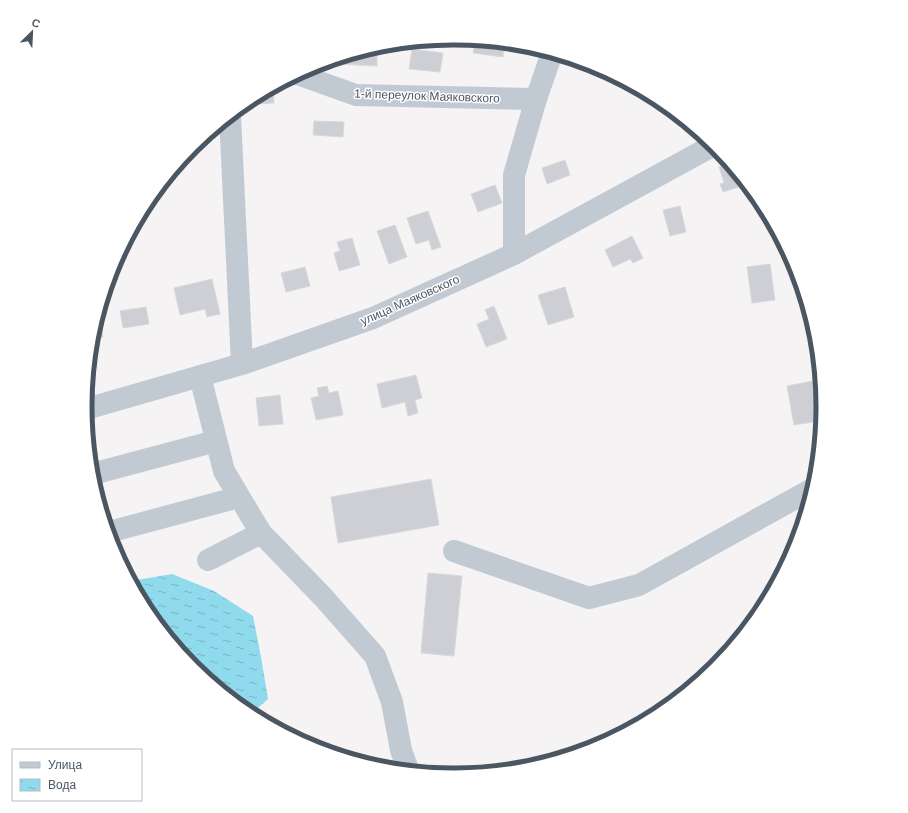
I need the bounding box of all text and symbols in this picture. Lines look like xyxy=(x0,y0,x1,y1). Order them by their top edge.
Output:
north arrow xyxy=(12,12,52,52)
text: С xyxy=(30,16,42,30)
street label: 1-й переулок Маяковского xyxy=(354,86,500,106)
street label: улица Маяковского xyxy=(358,272,462,328)
legend xyxy=(12,749,142,801)
text: Улица xyxy=(48,758,82,772)
text: Вода xyxy=(48,778,76,792)

